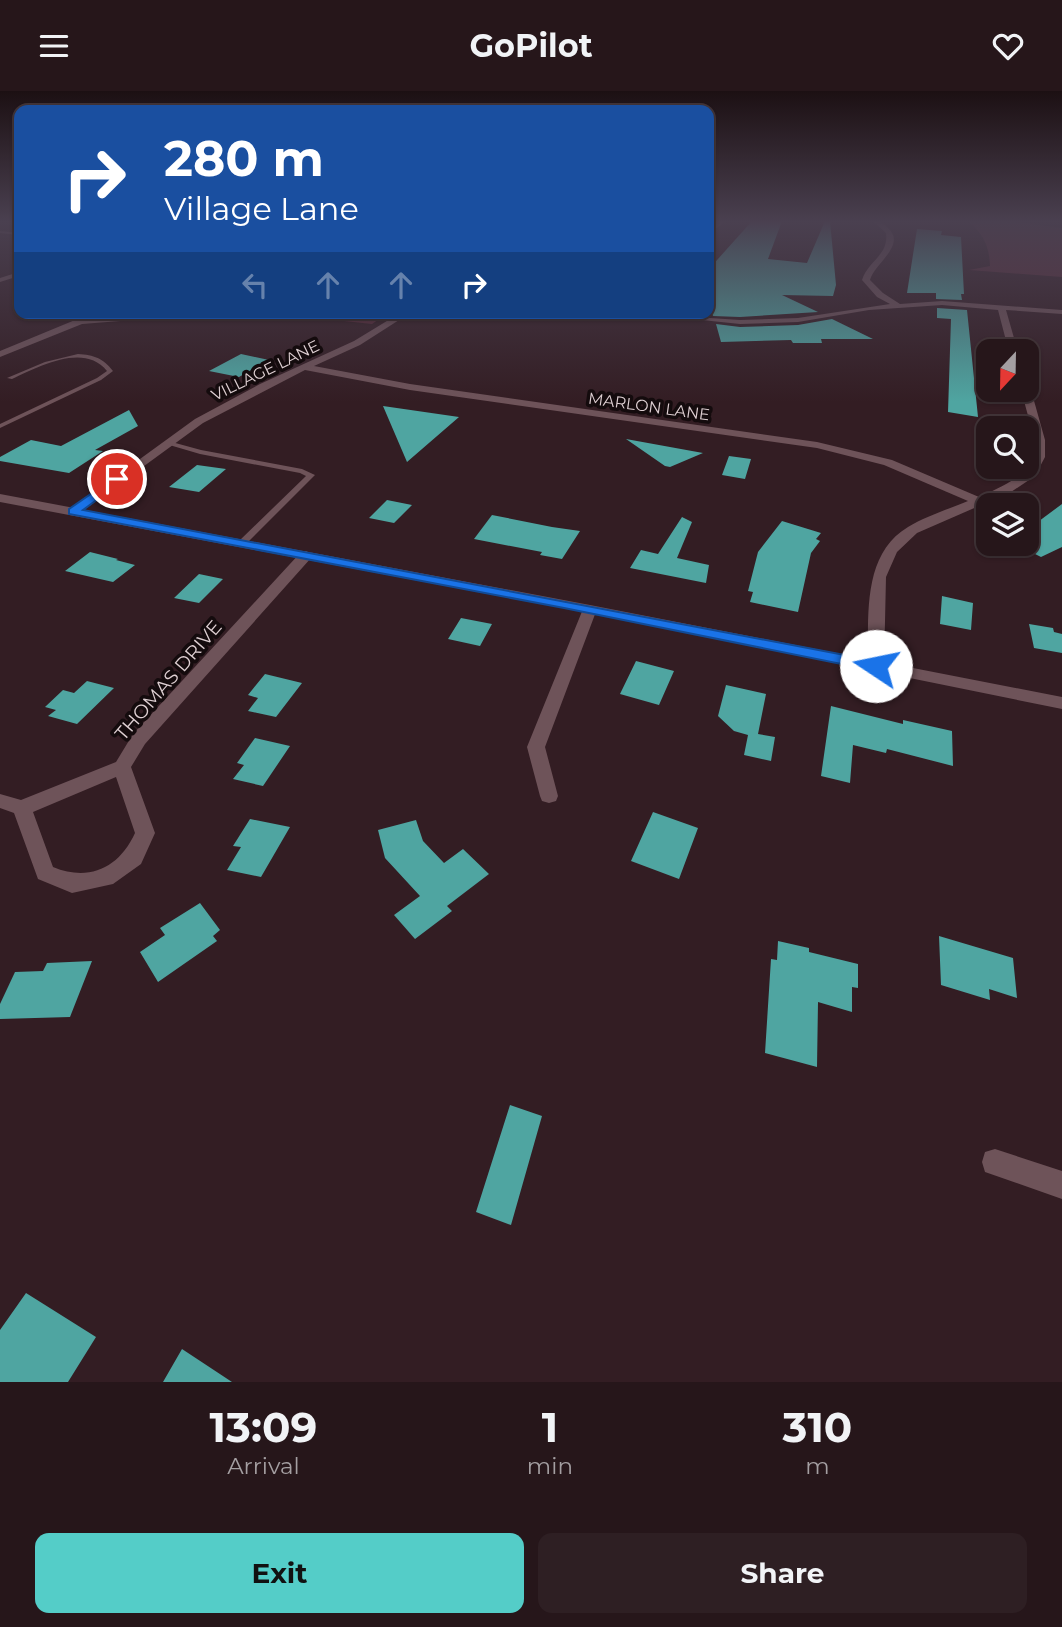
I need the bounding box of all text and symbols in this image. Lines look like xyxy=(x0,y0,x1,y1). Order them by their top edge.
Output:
text: GoPilot xyxy=(469,26,593,65)
icon: menu xyxy=(35,27,73,65)
icon: heart xyxy=(989,27,1027,65)
text: 280 m xyxy=(164,129,324,188)
icon: right xyxy=(49,133,140,224)
text: Village Lane xyxy=(164,189,359,228)
icon: left xyxy=(236,266,274,304)
icon: ahead xyxy=(309,266,347,304)
icon: ahead xyxy=(382,266,420,304)
icon: right xyxy=(455,266,493,304)
street label: VILLAGE LANE xyxy=(208,336,322,405)
north arrow xyxy=(976,339,1040,403)
map controls xyxy=(976,339,1039,556)
street label: MARLON LANE xyxy=(587,389,711,424)
button: search xyxy=(976,416,1039,479)
pin xyxy=(87,449,147,509)
icon: arrive xyxy=(98,460,136,498)
button: layers xyxy=(976,493,1039,556)
street label: THOMAS DRIVE xyxy=(110,616,227,745)
position arrow xyxy=(839,629,913,703)
text: 13:09 xyxy=(210,1401,317,1453)
text: 1 xyxy=(542,1401,558,1453)
text: 310 xyxy=(783,1401,852,1453)
text: Arrival xyxy=(227,1452,300,1480)
text: min xyxy=(527,1452,573,1480)
text: m xyxy=(805,1452,830,1480)
button: Exit xyxy=(35,1533,524,1613)
button: Share xyxy=(538,1533,1027,1613)

